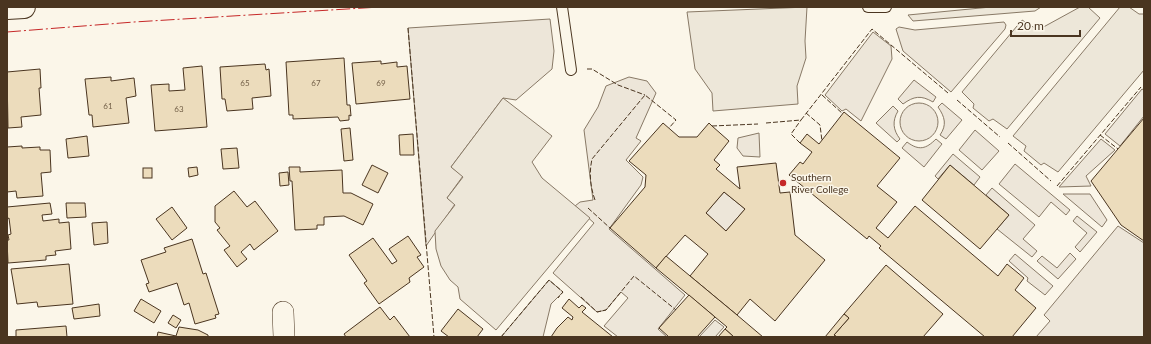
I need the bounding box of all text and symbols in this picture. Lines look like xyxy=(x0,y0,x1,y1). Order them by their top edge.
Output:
scale bar xyxy=(1011,12,1080,38)
text: 20 m xyxy=(1017,18,1044,33)
house number: 65 xyxy=(240,78,250,88)
house number: 67 xyxy=(311,78,321,88)
house number: 69 xyxy=(376,78,386,88)
house number: 61 xyxy=(103,101,113,111)
house number: 63 xyxy=(174,104,184,114)
place label: Southern River College xyxy=(791,171,849,195)
marker: Southern River College xyxy=(778,178,788,188)

